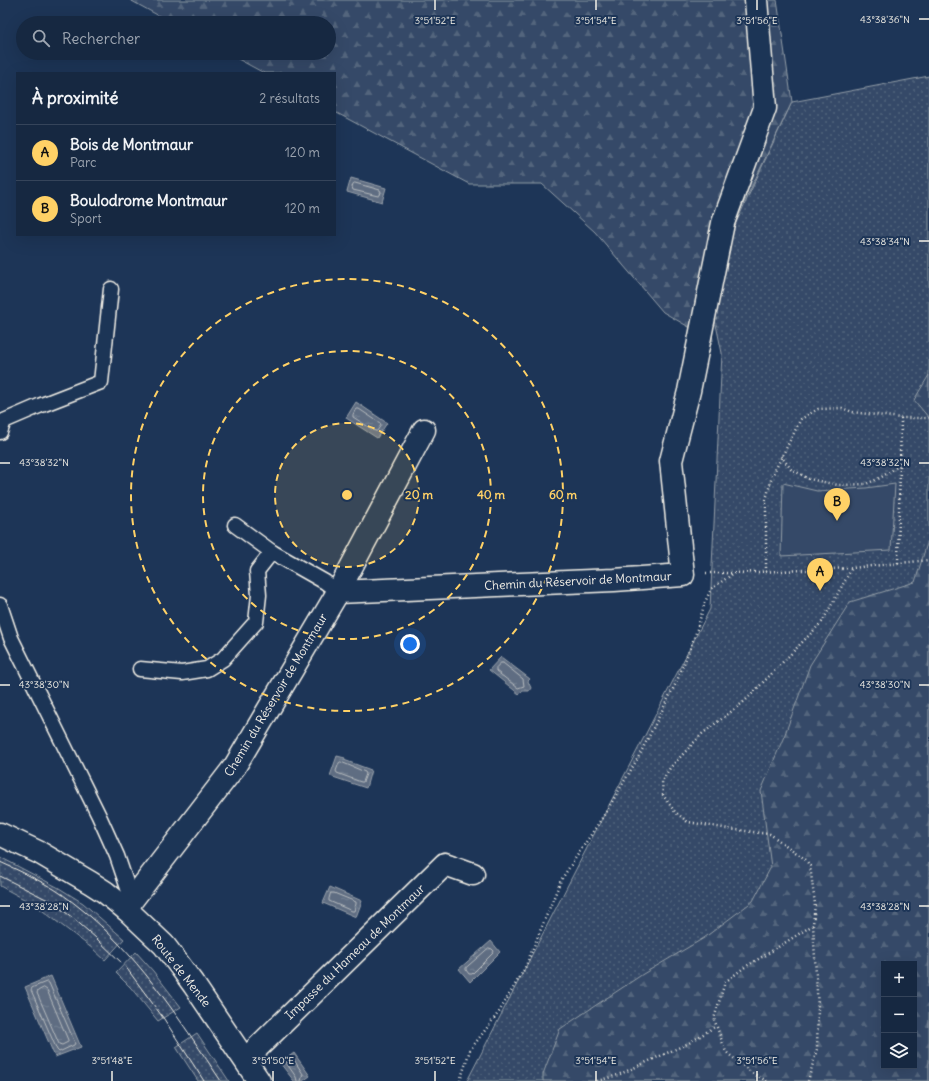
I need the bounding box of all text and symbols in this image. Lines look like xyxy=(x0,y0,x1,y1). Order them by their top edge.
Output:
text: 43°38'36"N xyxy=(860,13,910,26)
text: 3°51'52"E xyxy=(414,14,456,27)
text: 3°51'54"E xyxy=(575,14,617,27)
text: 3°51'56"E xyxy=(736,14,778,27)
search box xyxy=(16,16,336,60)
icon: search xyxy=(30,27,52,49)
text: Rechercher xyxy=(62,29,140,48)
text: À proximité xyxy=(32,87,118,109)
text: 2 résultats xyxy=(259,90,320,107)
text: Bois de Montmaur xyxy=(70,135,193,154)
text: A xyxy=(41,144,49,161)
text: 120 m xyxy=(285,144,320,161)
text: Parc xyxy=(70,154,97,171)
text: Boulodrome Montmaur xyxy=(70,191,227,210)
text: B xyxy=(41,200,49,217)
text: 120 m xyxy=(285,200,320,217)
text: Sport xyxy=(70,210,102,227)
text: 43°38'34"N xyxy=(860,235,910,248)
text: 43°38'32"N xyxy=(19,456,69,469)
text: 43°38'32"N xyxy=(860,456,910,469)
text: 20 m xyxy=(405,487,433,502)
text: 40 m xyxy=(477,487,506,502)
text: 60 m xyxy=(549,487,578,502)
centre of rings xyxy=(340,488,354,502)
pin: B xyxy=(824,488,850,521)
pin: A xyxy=(807,558,833,591)
street label: Chemin du Réservoir de Montmaur xyxy=(484,568,672,593)
street label: Chemin du Réservoir de Montmaur xyxy=(221,610,330,779)
your location xyxy=(400,634,420,654)
text: 43°38'30"N xyxy=(19,678,69,691)
text: 43°38'30"N xyxy=(860,678,910,691)
street label: Impasse du Hameau de Montmaur xyxy=(282,881,428,1022)
text: 43°38'28"N xyxy=(19,900,69,913)
text: 43°38'28"N xyxy=(860,900,910,913)
street label: Route de Mende xyxy=(149,932,214,1010)
map controls xyxy=(881,961,917,1069)
button: + xyxy=(881,961,917,997)
button: − xyxy=(881,997,917,1033)
button: layers xyxy=(881,1033,917,1069)
text: 3°51'48"E xyxy=(91,1054,133,1067)
text: 3°51'50"E xyxy=(252,1054,294,1067)
text: 3°51'52"E xyxy=(414,1054,456,1067)
text: 3°51'54"E xyxy=(575,1054,617,1067)
text: 3°51'56"E xyxy=(736,1054,778,1067)

